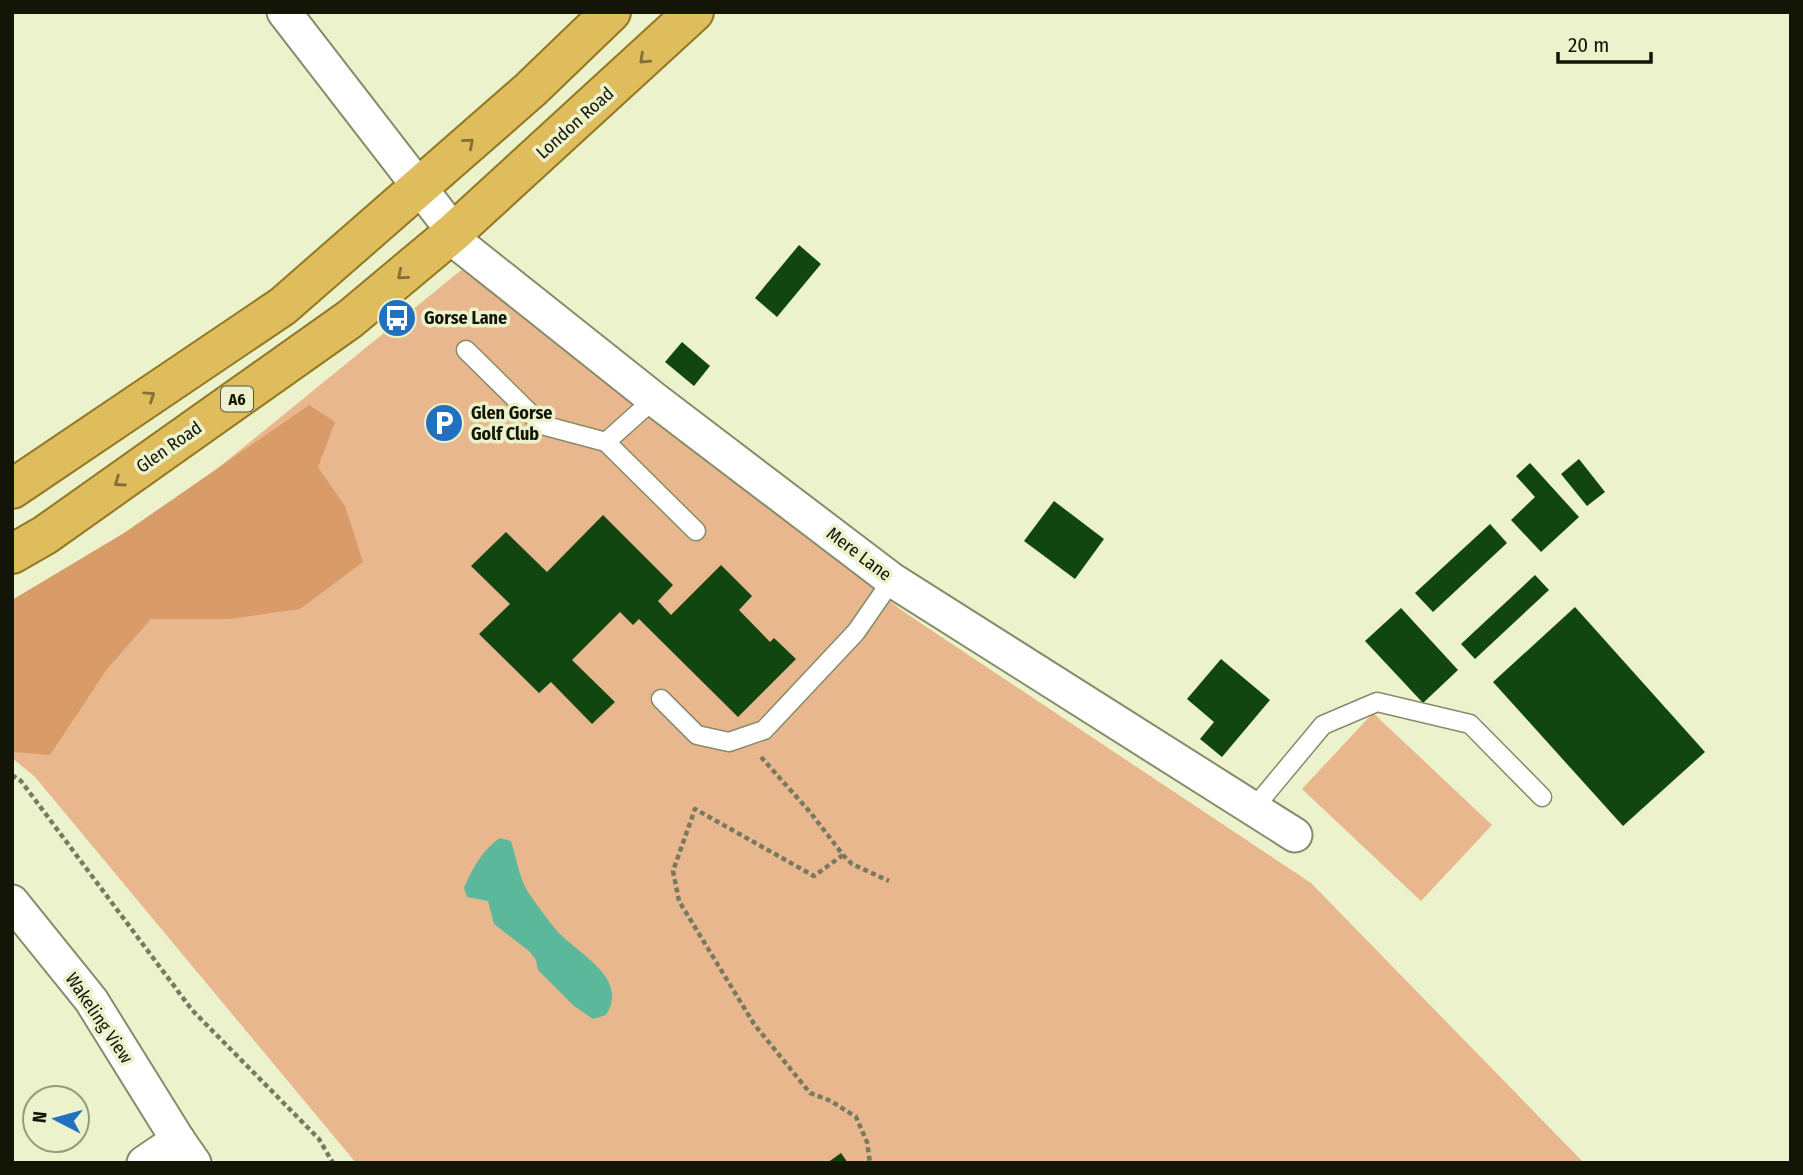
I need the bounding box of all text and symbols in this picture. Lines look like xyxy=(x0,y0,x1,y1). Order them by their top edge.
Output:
scale bar xyxy=(1558,21,1651,65)
text: 20 m xyxy=(1568,32,1609,58)
one-way arrow xyxy=(639,50,652,63)
street label: London Road xyxy=(532,82,618,164)
one-way arrow xyxy=(461,139,474,151)
one-way arrow xyxy=(397,267,409,280)
bus stop icon: Gorse Lane xyxy=(376,297,418,339)
place label: Gorse Lane xyxy=(424,307,507,329)
road number: A6 xyxy=(221,386,253,412)
one-way arrow xyxy=(142,392,155,404)
parking icon: Glen Gorse Golf Club xyxy=(423,402,465,444)
place label: Glen Gorse Golf Club xyxy=(471,402,552,445)
street label: Glen Road xyxy=(132,417,206,477)
one-way arrow xyxy=(114,474,127,486)
street label: Mere Lane xyxy=(822,522,896,586)
street label: Wakeling View xyxy=(61,968,138,1068)
north arrow xyxy=(21,1084,91,1154)
text: N xyxy=(28,1110,52,1124)

